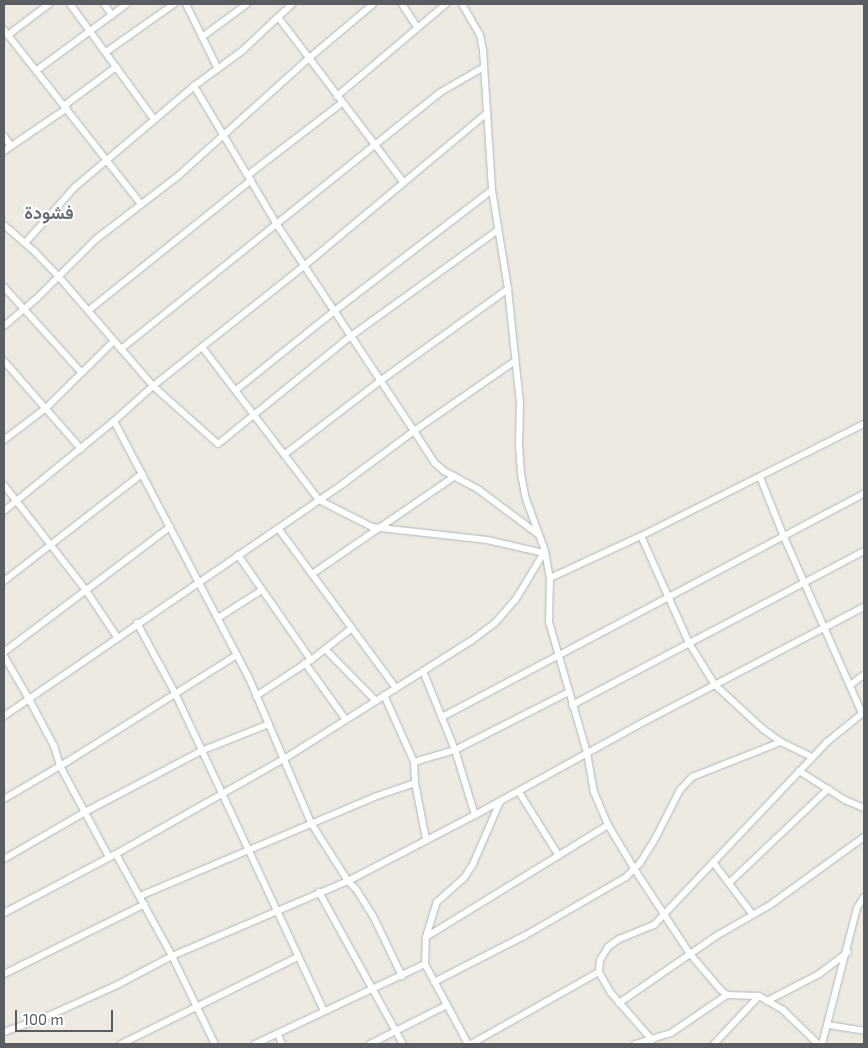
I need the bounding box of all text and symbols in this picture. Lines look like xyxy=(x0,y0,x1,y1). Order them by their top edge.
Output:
district label: فشودة xyxy=(24,201,74,223)
scale bar xyxy=(18,1000,115,1032)
text: 100 m xyxy=(23,1010,64,1028)

